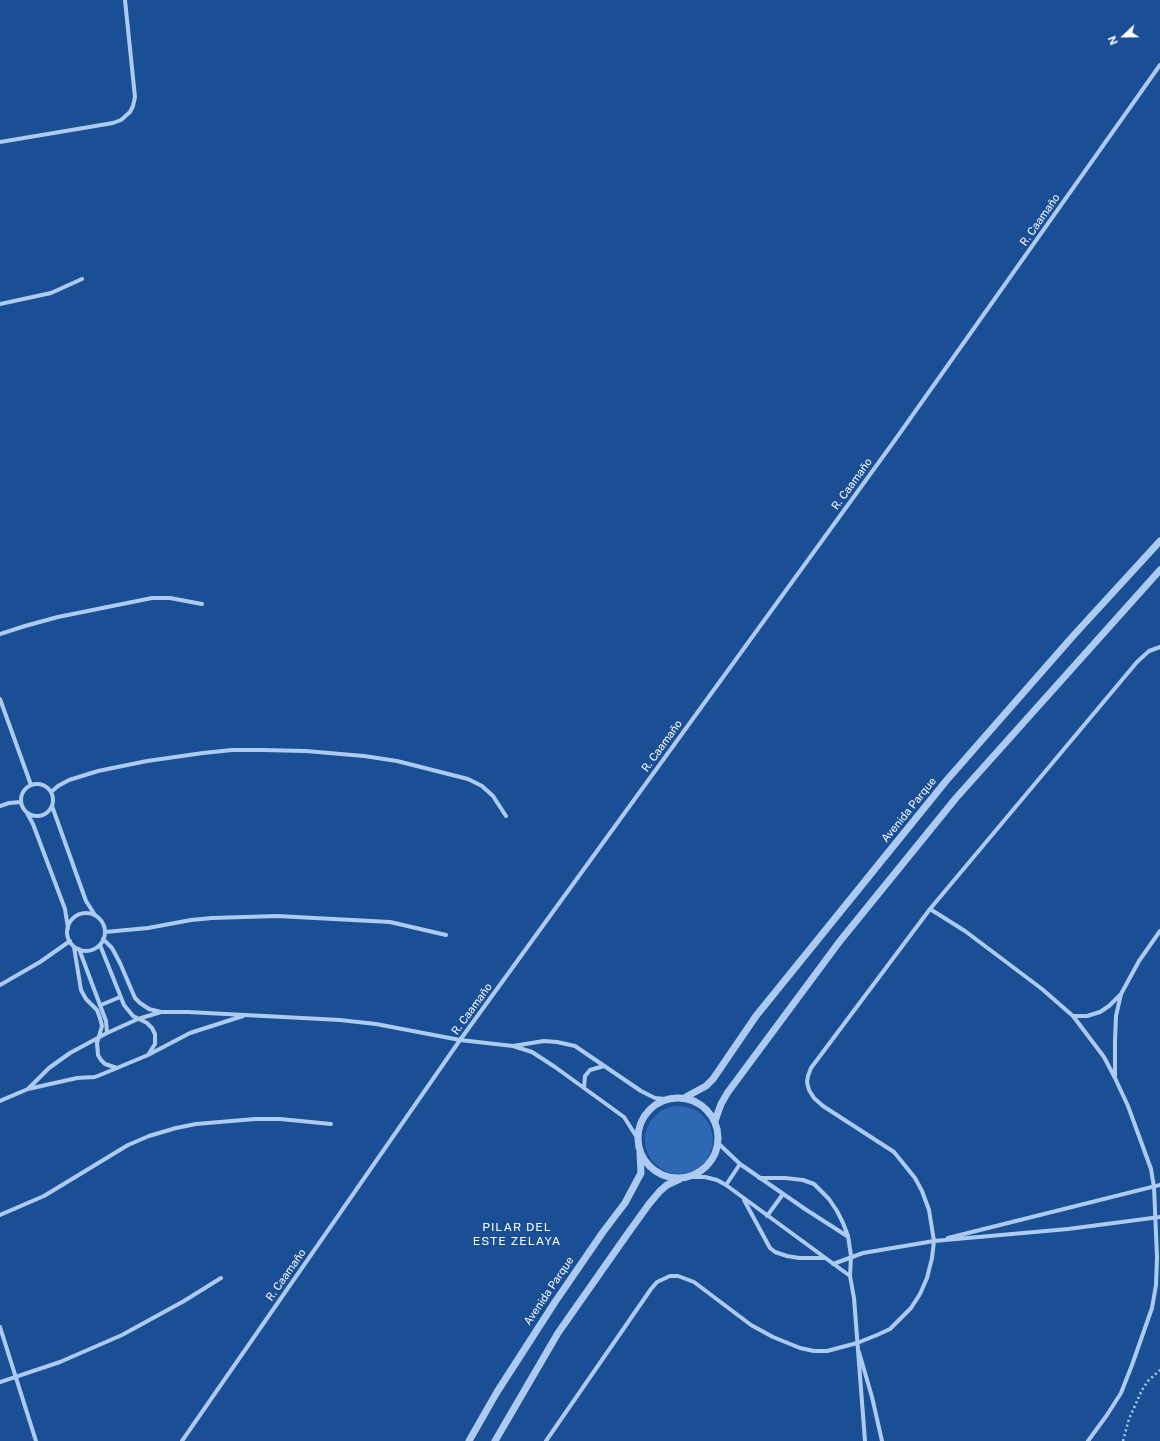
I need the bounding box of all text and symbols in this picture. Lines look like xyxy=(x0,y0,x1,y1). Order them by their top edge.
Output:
north arrow xyxy=(1104,16,1144,56)
text: N xyxy=(1106,34,1120,47)
street label: R. Caamaño xyxy=(1017,191,1063,249)
street label: R. Caamaño xyxy=(829,456,875,512)
street label: R. Caamaño xyxy=(639,718,685,774)
street label: Avenida Parque xyxy=(879,775,939,845)
street label: R. Caamaño xyxy=(449,981,495,1037)
district label: PILAR DEL ESTE ZELAYA xyxy=(473,1220,561,1248)
street label: R. Caamaño xyxy=(263,1246,309,1304)
street label: Avenida Parque xyxy=(521,1254,577,1328)

